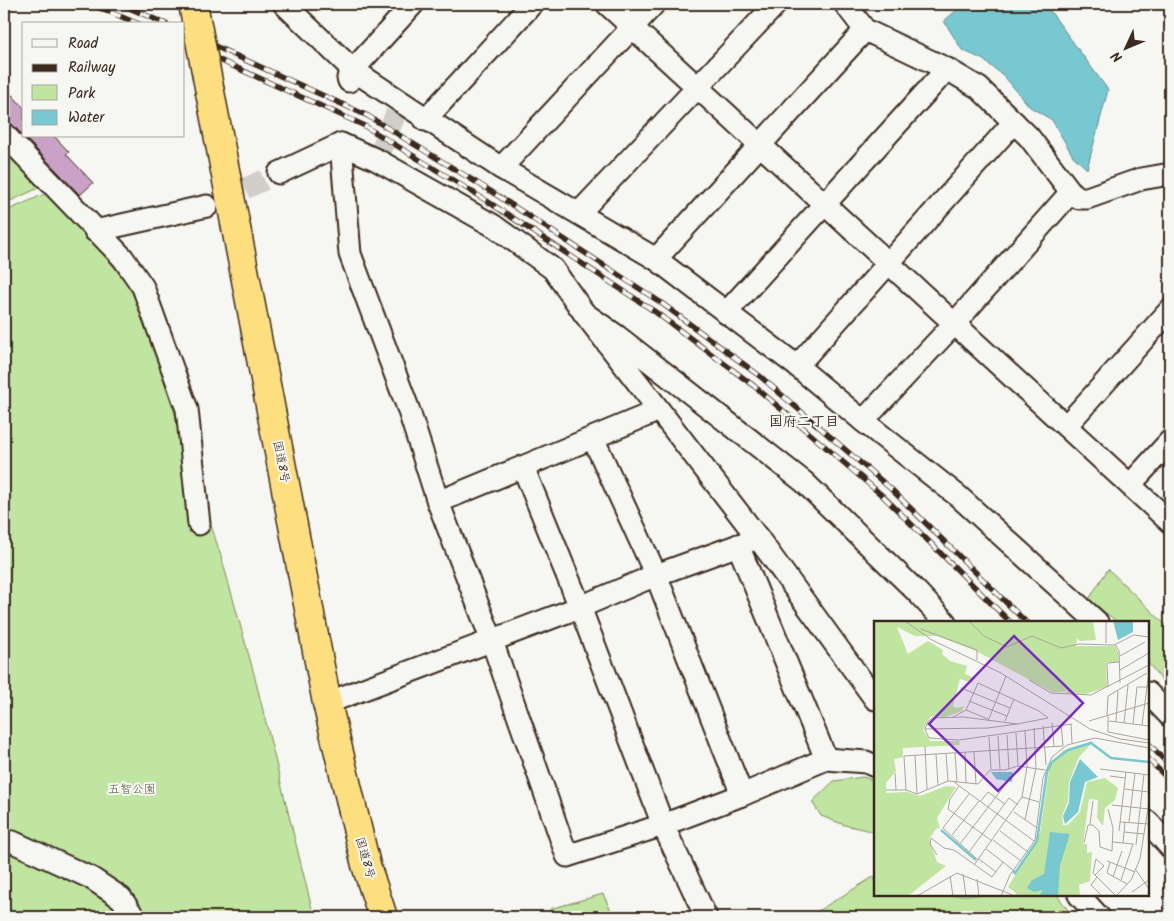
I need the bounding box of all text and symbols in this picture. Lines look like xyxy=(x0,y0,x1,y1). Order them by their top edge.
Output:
legend xyxy=(22,22,185,138)
north arrow xyxy=(1102,22,1152,72)
text: Road xyxy=(68,32,99,56)
text: N xyxy=(1106,45,1128,67)
text: Railway xyxy=(68,56,116,80)
text: Park xyxy=(68,82,96,106)
text: Water xyxy=(68,106,105,130)
district label: 国府二丁目 xyxy=(769,411,839,433)
street label: 国道8号 xyxy=(268,439,294,485)
inset map xyxy=(874,621,1149,896)
park label: 五智公園 xyxy=(108,780,156,799)
street label: 国道8号 xyxy=(350,835,380,881)

